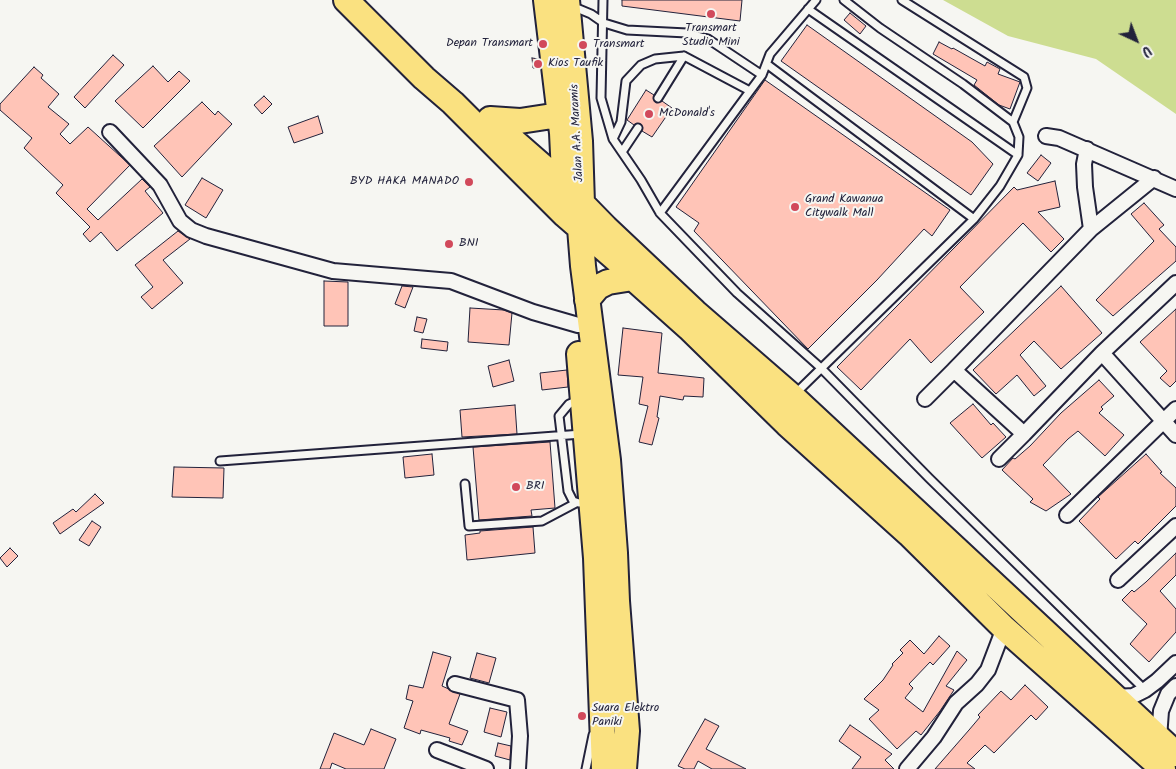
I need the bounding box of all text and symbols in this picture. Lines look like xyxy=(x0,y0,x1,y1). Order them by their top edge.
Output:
marker: Transmart Studio Mini xyxy=(705,8,717,20)
north arrow xyxy=(1111,15,1161,65)
place label: Transmart Studio Mini xyxy=(682,22,740,50)
place label: Depan Transmart xyxy=(446,37,533,51)
marker: Depan Transmart xyxy=(537,38,549,50)
place label: Transmart xyxy=(593,38,644,52)
marker: Transmart xyxy=(577,39,589,51)
text: U xyxy=(1136,40,1157,62)
place label: Kios Taufik xyxy=(548,57,603,71)
marker: Kios Taufik xyxy=(532,58,544,70)
street label: Jalan A.A. Maramis xyxy=(568,84,588,182)
place label: McDonald's xyxy=(659,107,715,121)
marker: McDonald's xyxy=(643,108,655,120)
place label: BYD HAKA MANADO xyxy=(350,175,459,189)
marker: BYD HAKA MANADO xyxy=(463,176,475,188)
place label: Grand Kawanua Citywalk Mall xyxy=(805,193,883,221)
marker: Grand Kawanua Citywalk Mall xyxy=(789,201,801,213)
place label: BNI xyxy=(459,237,478,251)
marker: BNI xyxy=(443,238,455,250)
place label: BRI xyxy=(526,480,544,494)
marker: BRI xyxy=(510,481,522,493)
place label: Suara Elektro Paniki xyxy=(592,702,659,730)
marker: Suara Elektro Paniki xyxy=(576,710,588,722)

